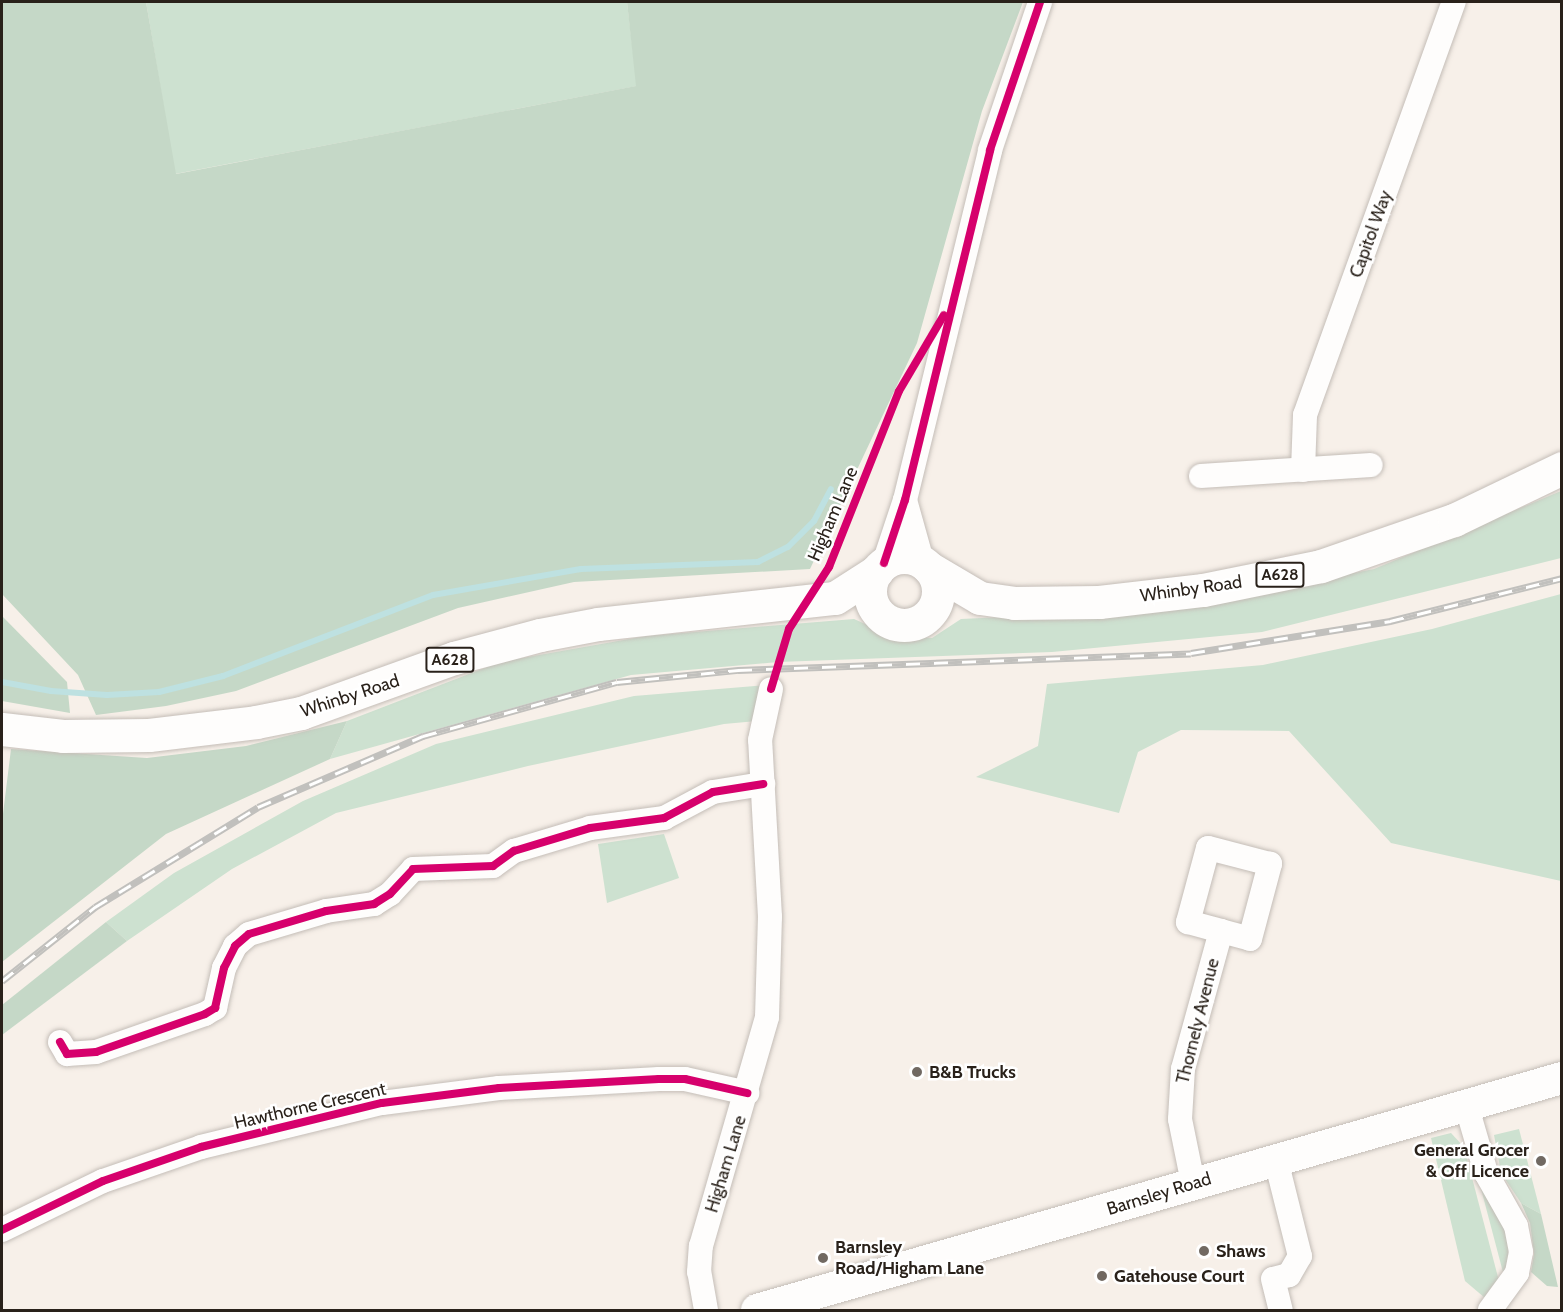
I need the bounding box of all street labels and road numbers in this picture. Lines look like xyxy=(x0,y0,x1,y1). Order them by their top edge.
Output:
street label: Capitol Way xyxy=(1345,187,1397,281)
street label: Higham Lane xyxy=(803,464,863,564)
road number: A628 xyxy=(1254,562,1306,588)
street label: Whinby Road xyxy=(1139,571,1243,607)
road number: A628 xyxy=(424,647,476,673)
street label: Whinby Road xyxy=(298,670,402,722)
street label: Thornely Avenue xyxy=(1172,956,1224,1086)
street label: Hawthorne Crescent xyxy=(232,1078,388,1134)
street label: Higham Lane xyxy=(701,1113,751,1215)
street label: Barnsley Road xyxy=(1104,1168,1214,1220)

